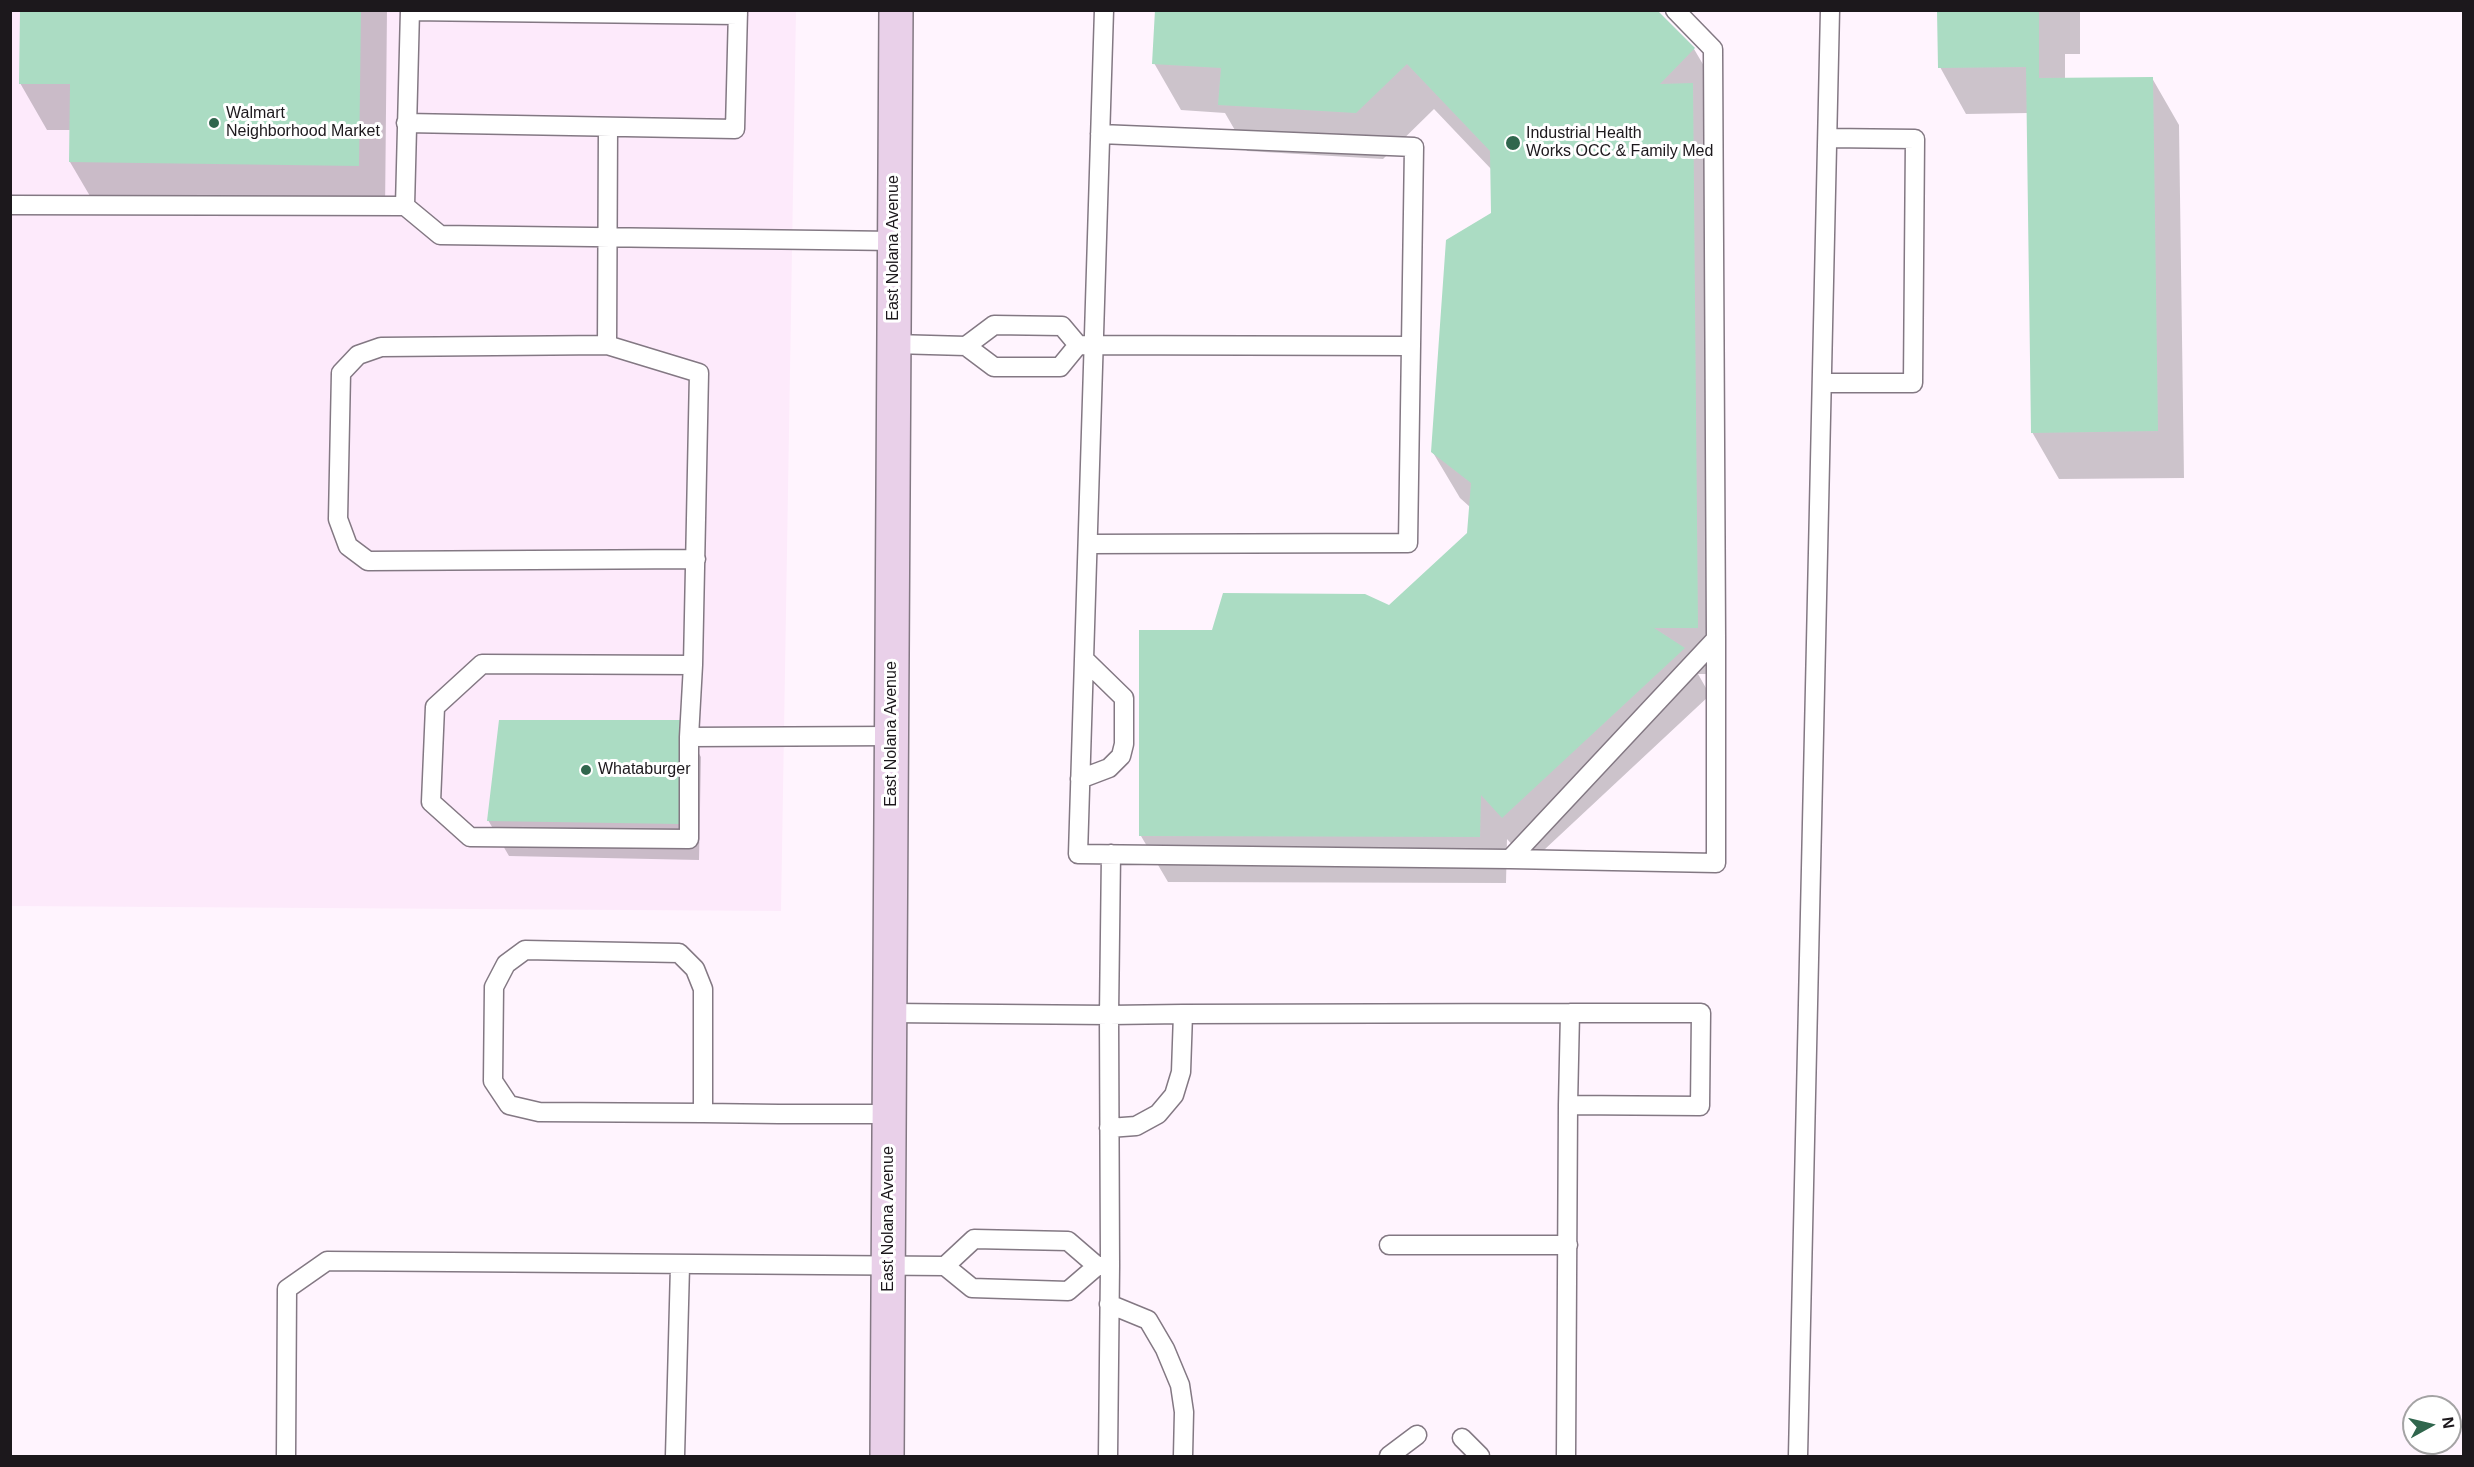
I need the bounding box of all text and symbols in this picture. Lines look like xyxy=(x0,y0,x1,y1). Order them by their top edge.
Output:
place label: Walmart Neighborhood Market xyxy=(226,104,380,142)
marker: Walmart Neighborhood Market xyxy=(207,116,221,130)
place label: Industrial Health Works OCC & Family Med xyxy=(1526,124,1713,162)
marker: Industrial Health Works OCC & Family Med xyxy=(1504,134,1522,152)
street label: East Nolana Avenue xyxy=(884,175,904,321)
street label: East Nolana Avenue xyxy=(882,661,902,807)
place label: Whataburger xyxy=(598,760,690,780)
marker: Whataburger xyxy=(579,763,593,777)
street label: East Nolana Avenue xyxy=(879,1146,899,1292)
north arrow xyxy=(2402,1395,2462,1455)
text: N xyxy=(2439,1416,2458,1430)

